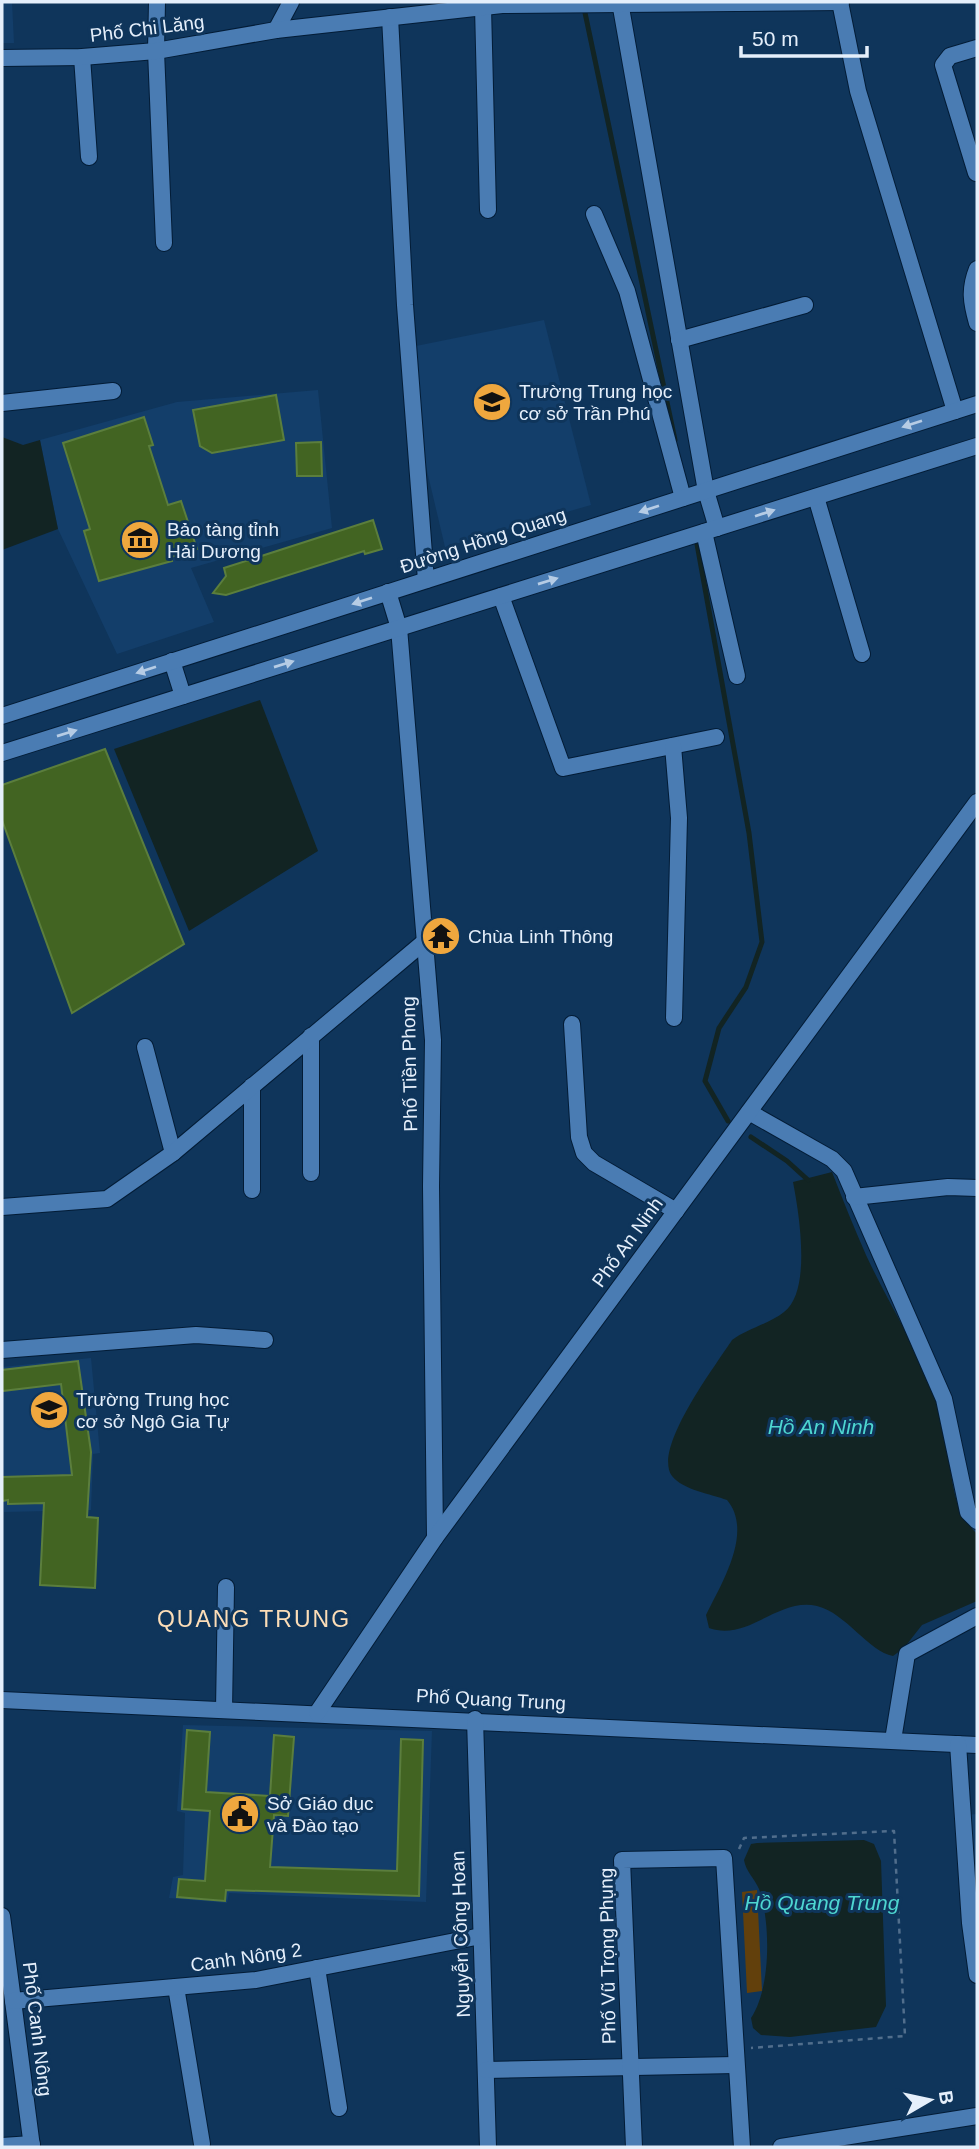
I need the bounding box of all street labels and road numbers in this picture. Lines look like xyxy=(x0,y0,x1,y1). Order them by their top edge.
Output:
street label: Phố Chi Lăng xyxy=(89,11,205,46)
street label: Đường Hồng Quang xyxy=(398,504,569,577)
street label: Phố Tiền Phong xyxy=(398,996,421,1132)
street label: Phố An Ninh xyxy=(588,1193,667,1291)
street label: Phố Quang Trung xyxy=(416,1685,566,1714)
street label: Nguyễn Công Hoan xyxy=(447,1850,474,2018)
street label: Phố Vũ Trọng Phụng xyxy=(595,1868,620,2044)
street label: Canh Nông 2 xyxy=(189,1939,303,1976)
street label: Phố Canh Nông xyxy=(19,1961,56,2097)

